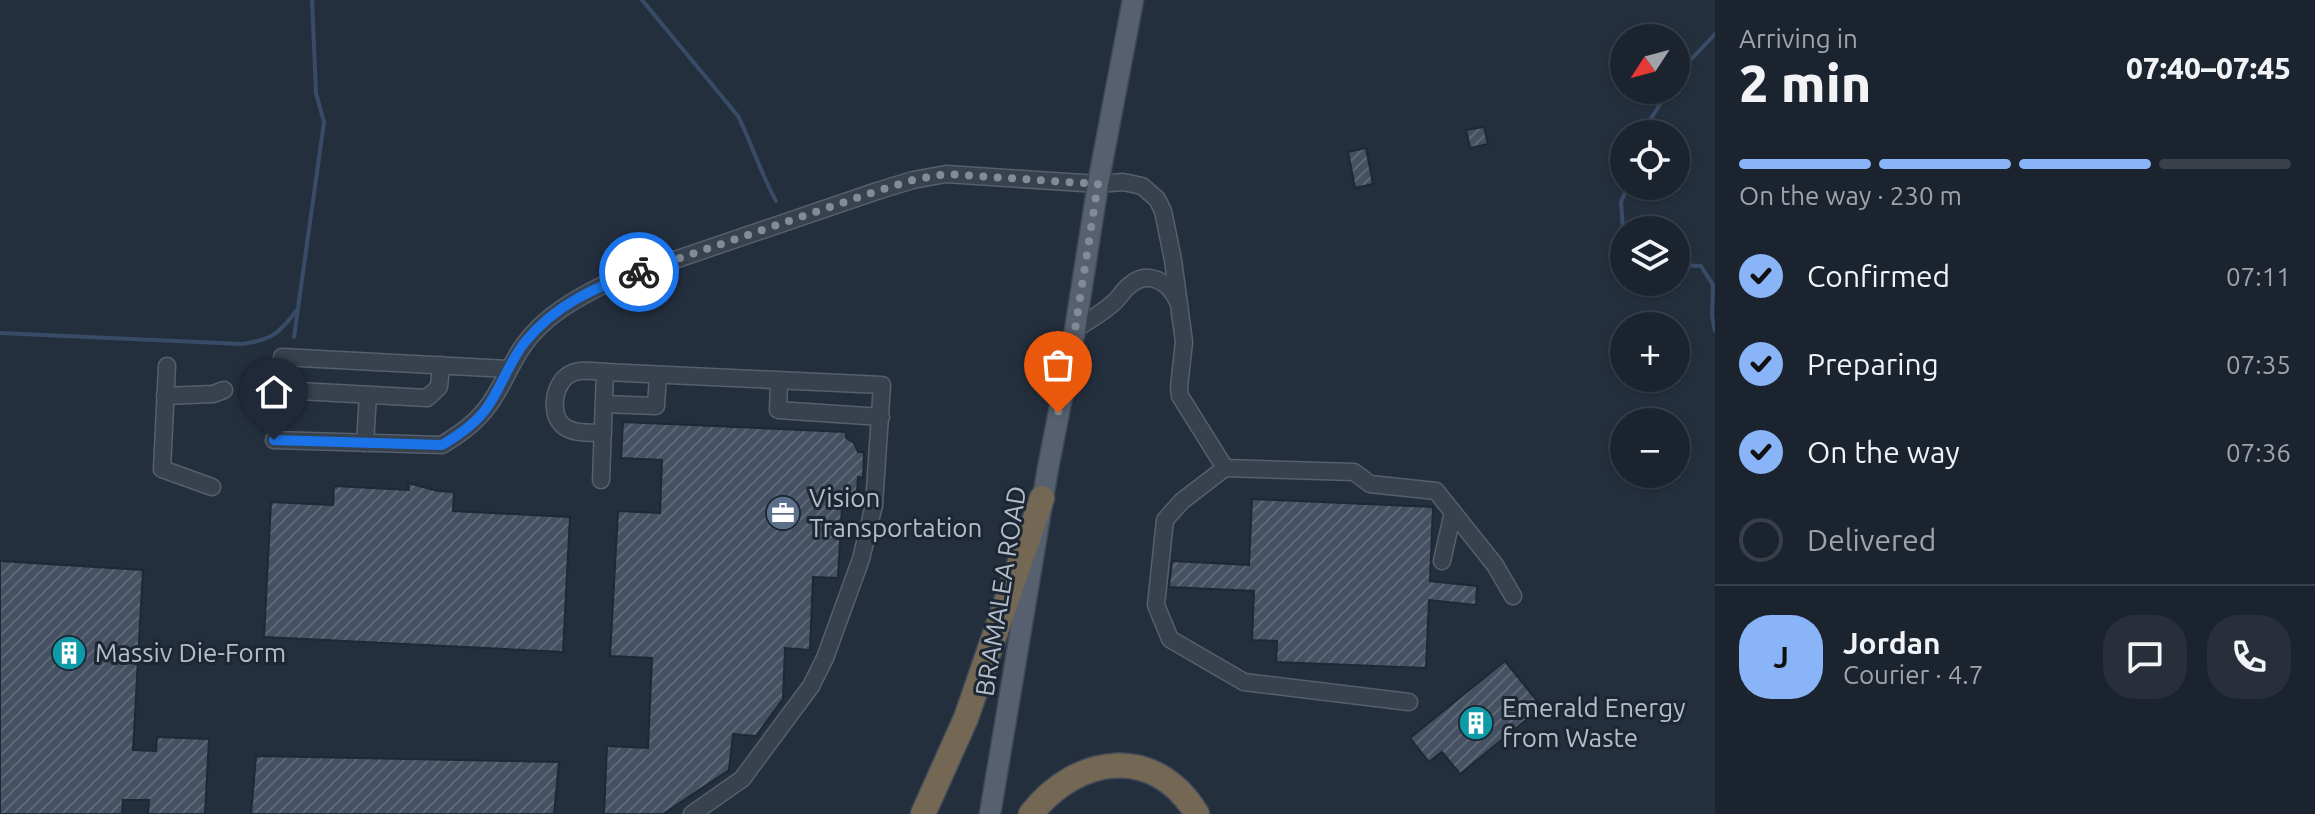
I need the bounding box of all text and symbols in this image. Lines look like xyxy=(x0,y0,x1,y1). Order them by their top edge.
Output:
north arrow xyxy=(1610,24,1690,104)
map controls xyxy=(1610,24,1690,488)
text: Arriving in xyxy=(1739,24,1858,53)
text: 07:40–07:45 xyxy=(2126,51,2291,85)
text: 2 min xyxy=(1739,54,1871,112)
button: locate xyxy=(1610,120,1690,200)
text: On the way · 230 m xyxy=(1739,181,1962,210)
button: layers xyxy=(1610,216,1690,296)
courier xyxy=(599,232,679,312)
icon: bike xyxy=(617,250,661,294)
icon: check xyxy=(1739,254,1783,298)
text: Confirmed xyxy=(1807,259,1950,293)
text: 07:11 xyxy=(2226,262,2291,291)
button: + xyxy=(1610,312,1690,392)
pin xyxy=(1024,331,1092,413)
icon: check xyxy=(1739,342,1783,386)
icon: bag xyxy=(1036,343,1080,387)
text: Preparing xyxy=(1807,347,1939,381)
text: 07:35 xyxy=(2226,350,2291,379)
pin xyxy=(240,358,308,440)
icon: home xyxy=(252,370,296,414)
button: − xyxy=(1610,408,1690,488)
icon: check xyxy=(1739,430,1783,474)
text: On the way xyxy=(1807,435,1960,469)
text: 07:36 xyxy=(2226,438,2291,467)
place label: Vision Transportation xyxy=(809,483,982,542)
street label: BRAMALEA ROAD xyxy=(970,484,1031,698)
office icon: Vision Transportation xyxy=(764,494,802,532)
text: Delivered xyxy=(1807,523,1936,557)
button: chat xyxy=(2103,615,2187,699)
button: phone xyxy=(2207,615,2291,699)
text: Jordan xyxy=(1843,626,1941,660)
building icon: Massiv Die-Form xyxy=(50,634,88,672)
place label: Massiv Die-Form xyxy=(95,638,286,667)
text: J xyxy=(1773,640,1789,674)
text: Courier · 4.7 xyxy=(1843,660,1983,689)
place label: Emerald Energy from Waste xyxy=(1502,693,1686,752)
building icon: Emerald Energy from Waste xyxy=(1457,704,1495,742)

